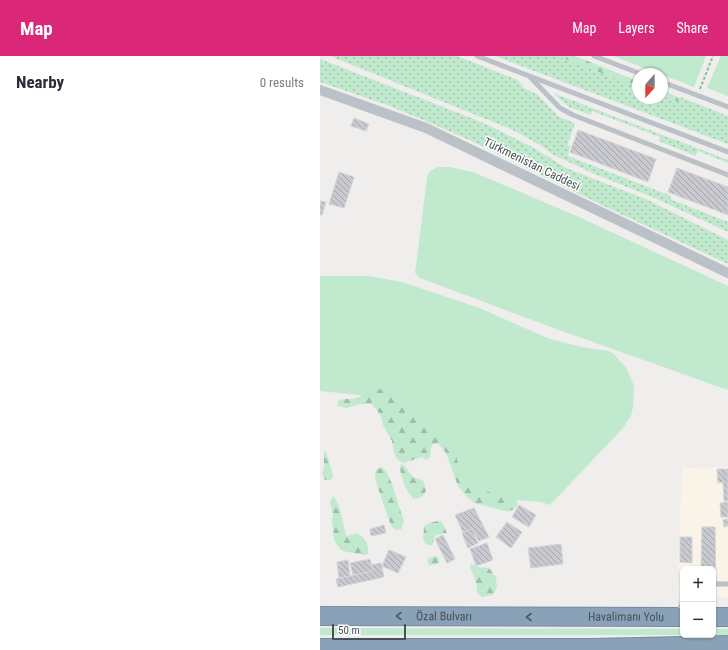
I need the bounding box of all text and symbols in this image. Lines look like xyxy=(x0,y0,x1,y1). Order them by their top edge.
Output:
text: Map xyxy=(20,17,53,40)
text: Map xyxy=(572,20,596,36)
text: Layers xyxy=(618,20,655,36)
text: Share xyxy=(677,20,708,36)
north arrow xyxy=(632,68,668,104)
text: Nearby xyxy=(16,72,64,92)
text: 0 results xyxy=(260,75,304,90)
street label: Türkmenistan Caddesi xyxy=(482,135,582,193)
map controls xyxy=(680,566,716,638)
button: + xyxy=(680,566,716,602)
button: − xyxy=(680,602,716,638)
street label: Özal Bulvarı xyxy=(416,608,472,623)
street label: Havalimanı Yolu xyxy=(588,610,664,624)
one-way arrow xyxy=(396,612,402,620)
one-way arrow xyxy=(526,613,532,621)
scale bar xyxy=(332,622,406,641)
text: 50 m xyxy=(338,624,360,637)

